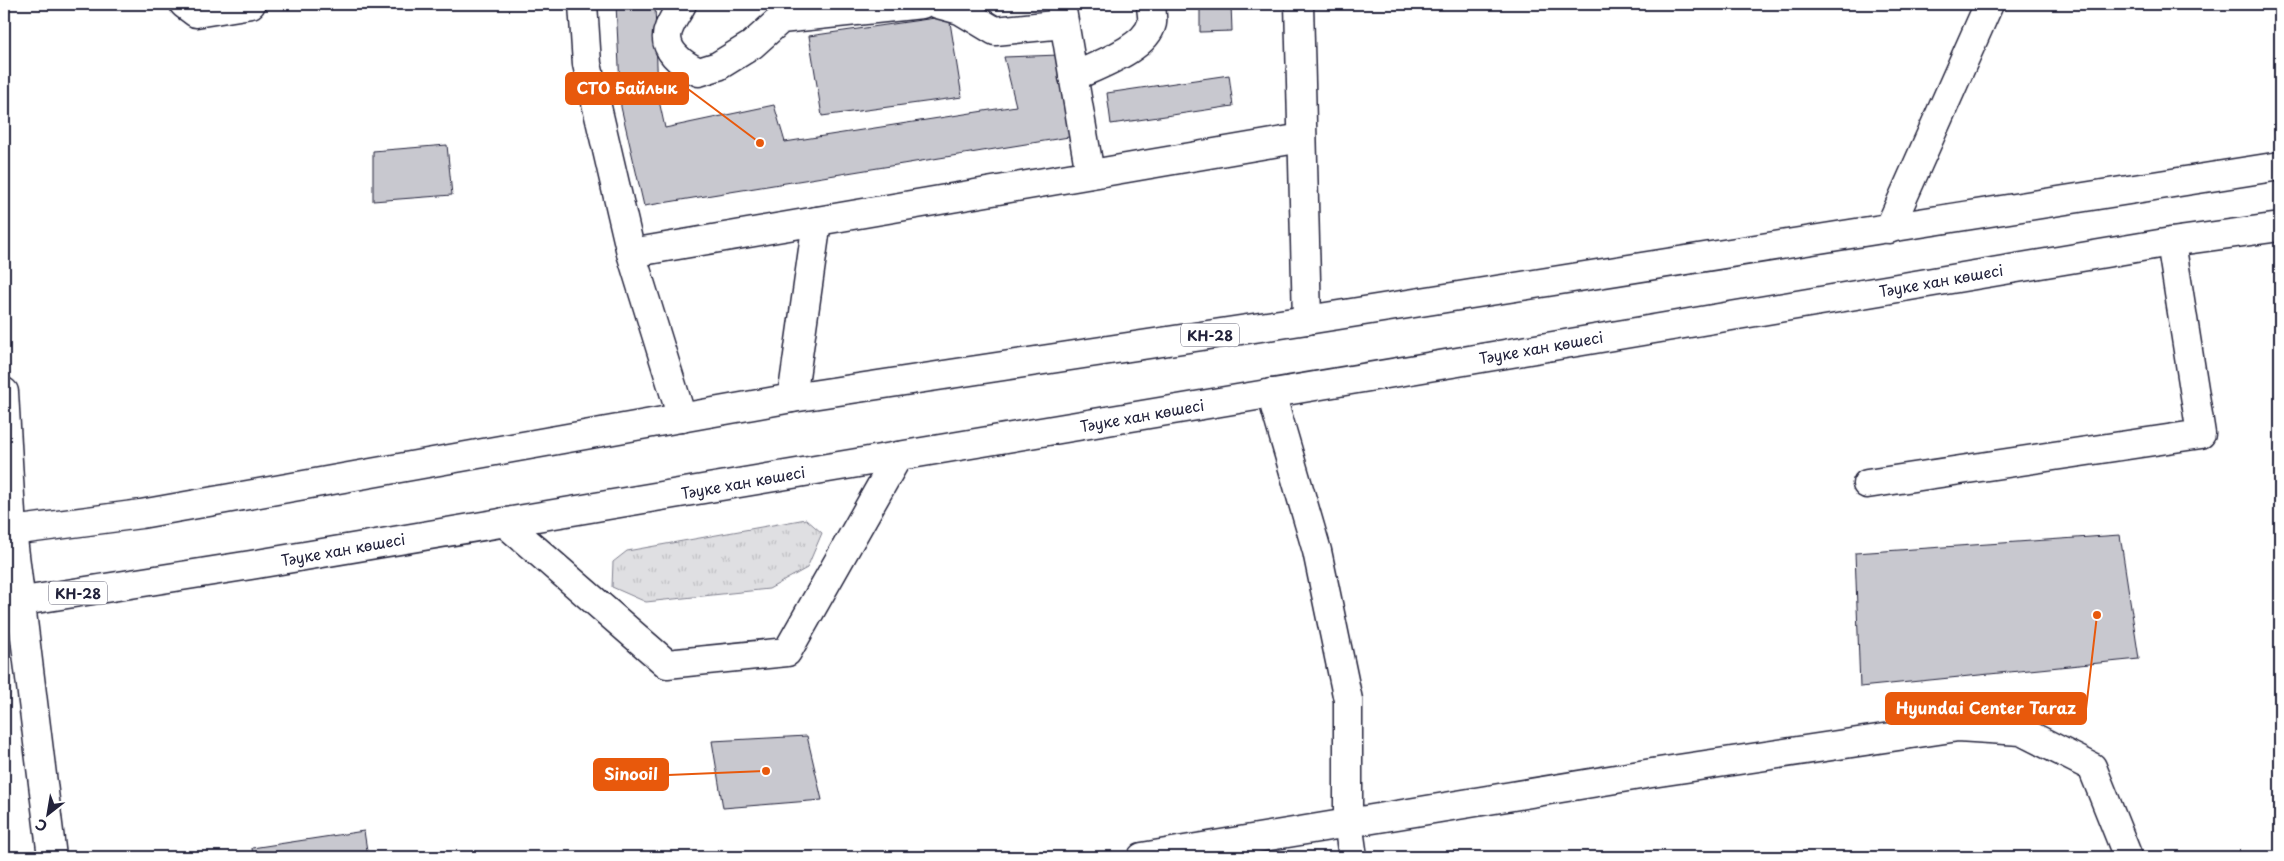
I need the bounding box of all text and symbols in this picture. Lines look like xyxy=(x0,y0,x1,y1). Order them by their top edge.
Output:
callout: СТО Байлык xyxy=(566,73,688,104)
text: СТО Байлык xyxy=(577,75,678,99)
street label: Тәуке хан көшесі xyxy=(1877,258,2005,302)
road number: КН-28 xyxy=(1181,324,1239,346)
street label: Тәуке хан көшесі xyxy=(1477,325,1605,369)
street label: Тәуке хан көшесі xyxy=(1078,393,1206,437)
street label: Тәуке хан көшесі xyxy=(679,460,807,504)
street label: Тәуке хан көшесі xyxy=(279,527,407,571)
road number: КН-28 xyxy=(49,582,107,604)
callout: Hyundai Center Taraz xyxy=(1886,693,2086,724)
text: Hyundai Center Taraz xyxy=(1896,695,2076,719)
callout: Sinooil xyxy=(594,759,668,790)
text: Sinooil xyxy=(604,761,658,785)
north arrow xyxy=(22,788,72,838)
text: С xyxy=(31,814,51,837)

